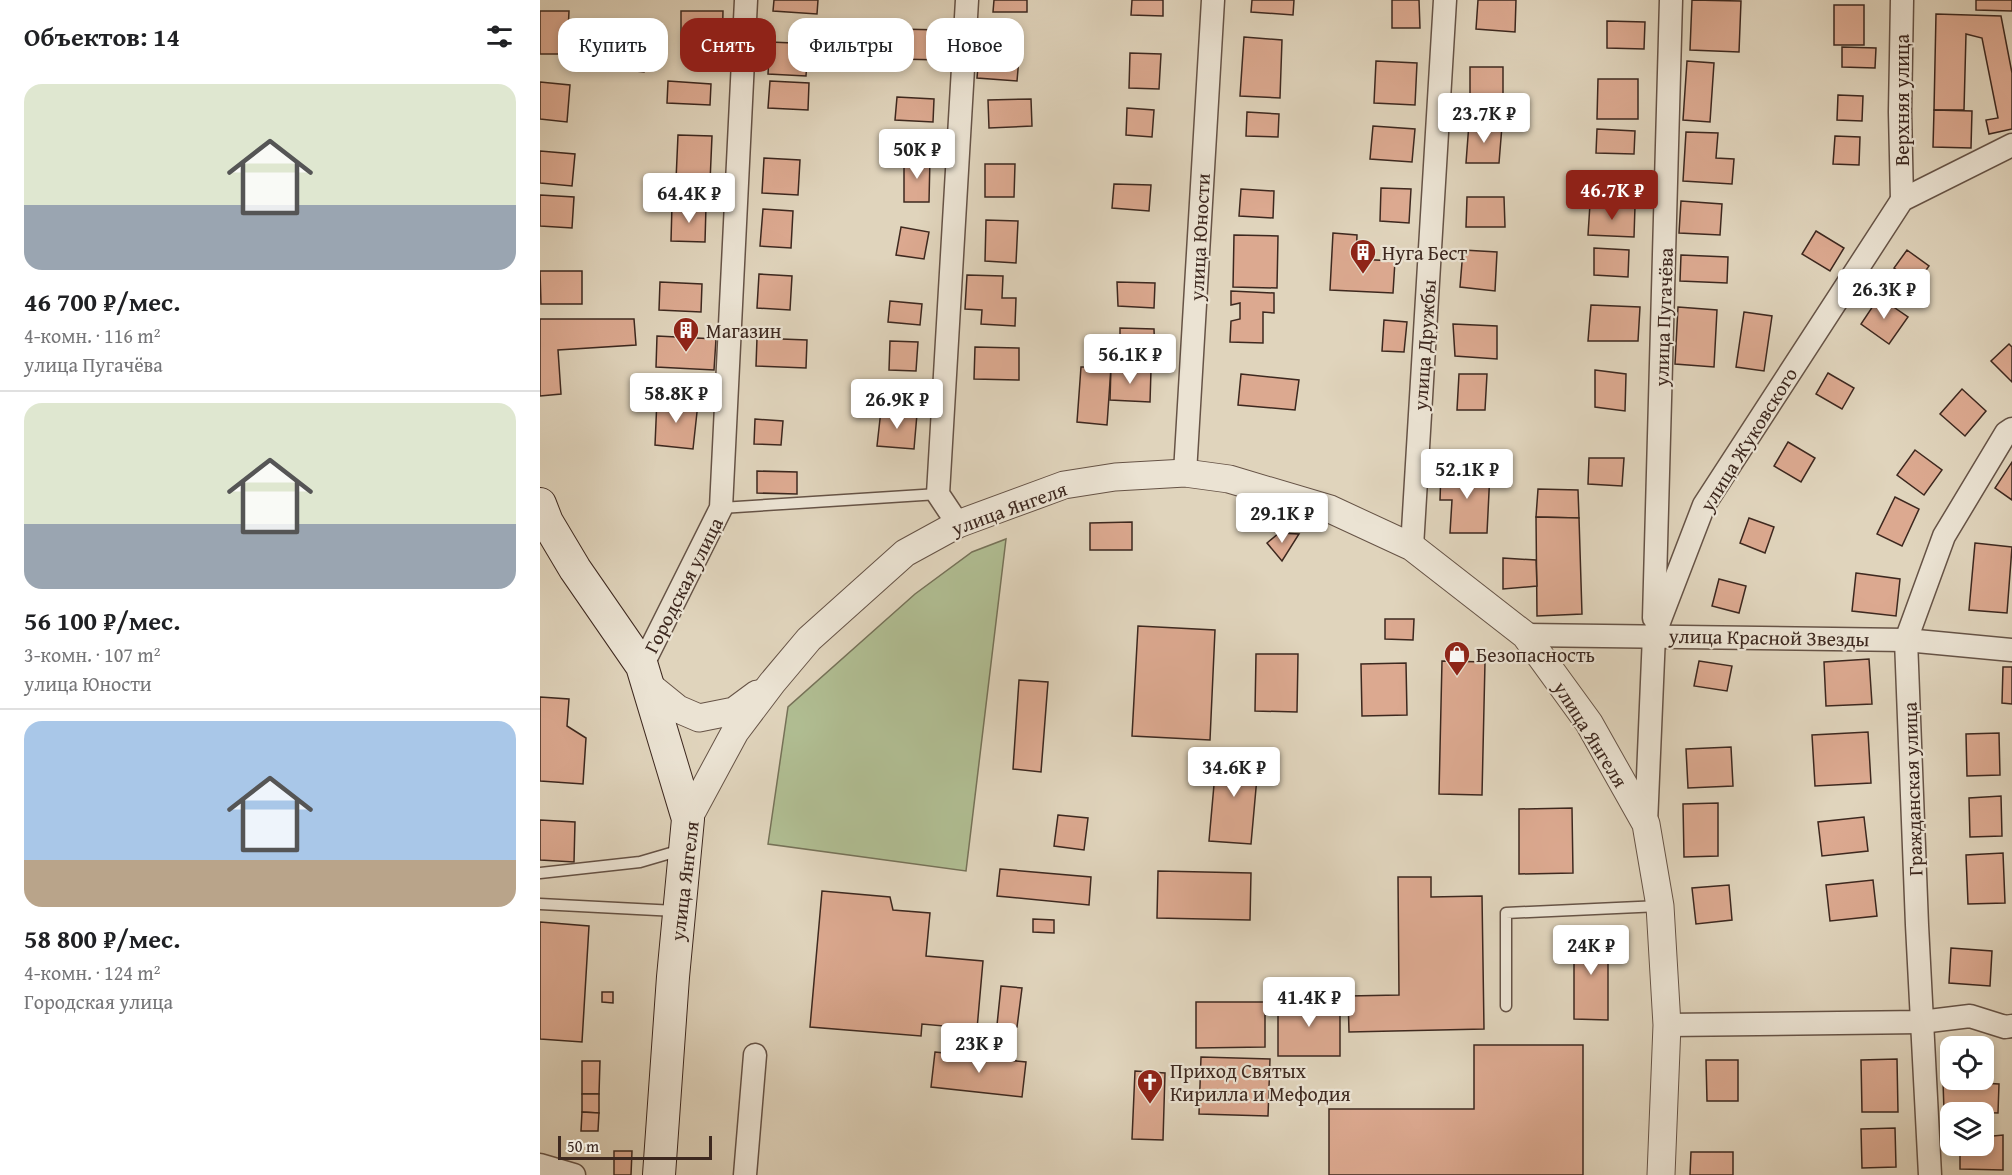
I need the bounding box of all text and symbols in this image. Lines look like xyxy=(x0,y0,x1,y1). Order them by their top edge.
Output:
text: Объектов: 14 xyxy=(24,17,180,56)
chip: Купить xyxy=(558,18,668,72)
chip: Снять xyxy=(680,18,776,72)
chip: Фильтры xyxy=(788,18,914,72)
chip: Новое xyxy=(926,18,1024,72)
icon: filters xyxy=(483,20,516,53)
street label: Верхняя улица xyxy=(1887,34,1916,166)
pin: 23.7K ₽ xyxy=(1429,93,1539,144)
text: 23.7K ₽ xyxy=(1452,98,1516,127)
icon: home xyxy=(216,123,324,231)
pin: 50K ₽ xyxy=(875,129,959,180)
text: 50K ₽ xyxy=(893,134,941,163)
pin: 46.7K ₽ xyxy=(1557,170,1667,221)
street label: улица Юности xyxy=(1181,172,1217,303)
pin: 64.4K ₽ xyxy=(634,173,744,224)
text: 46.7K ₽ xyxy=(1580,175,1644,204)
text: 64.4K ₽ xyxy=(657,178,721,207)
building icon: Нуга Бест xyxy=(1348,237,1378,275)
place label: Нуга Бест xyxy=(1382,238,1467,267)
street label: улица Пугачёва xyxy=(1646,247,1680,388)
pin: 26.3K ₽ xyxy=(1829,269,1939,320)
text: 26.3K ₽ xyxy=(1852,274,1916,303)
street label: улица Дружбы xyxy=(1405,279,1443,412)
text: 46 700 ₽/мес. xyxy=(24,282,180,321)
building icon: Магазин xyxy=(671,315,701,353)
place label: Магазин xyxy=(706,316,782,345)
text: 4-комн. · 116 m² xyxy=(24,321,160,350)
pin: 56.1K ₽ xyxy=(1075,334,1185,385)
text: 56.1K ₽ xyxy=(1098,339,1162,368)
text: улица Пугачёва xyxy=(24,350,163,379)
street label: улица Жуковского xyxy=(1691,361,1804,517)
pin: 58.8K ₽ xyxy=(621,373,731,424)
text: 58.8K ₽ xyxy=(644,378,708,407)
pin: 26.9K ₽ xyxy=(842,379,952,430)
text: 26.9K ₽ xyxy=(865,384,929,413)
icon: home xyxy=(216,442,324,550)
pin: 52.1K ₽ xyxy=(1412,449,1522,500)
text: 52.1K ₽ xyxy=(1435,454,1499,483)
street label: улица Янгеля xyxy=(946,474,1071,543)
pin: 29.1K ₽ xyxy=(1227,493,1337,544)
text: 29.1K ₽ xyxy=(1250,498,1314,527)
street label: Городская улица xyxy=(636,512,730,658)
text: 56 100 ₽/мес. xyxy=(24,601,180,640)
street label: улица Красной Звезды xyxy=(1667,621,1870,653)
shop icon: Безопасность xyxy=(1442,639,1472,677)
text: 3-комн. · 107 m² xyxy=(24,640,160,669)
place label: Безопасность xyxy=(1476,640,1595,669)
text: улица Юности xyxy=(24,669,152,698)
street label: улица Янгеля xyxy=(1546,674,1635,793)
street label: Гражданская улица xyxy=(1894,701,1930,876)
pin: 34.6K ₽ xyxy=(1179,747,1289,798)
text: 34.6K ₽ xyxy=(1202,752,1266,781)
icon: home xyxy=(216,760,324,868)
street label: улица Янгеля xyxy=(662,819,706,944)
text: 58 800 ₽/мес. xyxy=(24,919,180,958)
pin: 24K ₽ xyxy=(1549,925,1633,976)
text: 24K ₽ xyxy=(1567,930,1615,959)
text: 4-комн. · 124 m² xyxy=(24,958,160,987)
pin: 41.4K ₽ xyxy=(1254,977,1364,1028)
text: 41.4K ₽ xyxy=(1277,982,1341,1011)
text: Городская улица xyxy=(24,987,173,1016)
pin: 23K ₽ xyxy=(937,1023,1021,1074)
text: 23K ₽ xyxy=(955,1028,1003,1057)
map controls xyxy=(1940,1036,1994,1156)
button: locate xyxy=(1940,1036,1994,1090)
place label: Приход Святых Кирилла и Мефодия xyxy=(1170,1056,1351,1108)
church icon: Приход Святых Кирилла и Мефодия xyxy=(1135,1067,1165,1105)
button: layers xyxy=(1940,1102,1994,1156)
scale bar xyxy=(558,1133,712,1160)
text: 50 m xyxy=(567,1134,599,1158)

